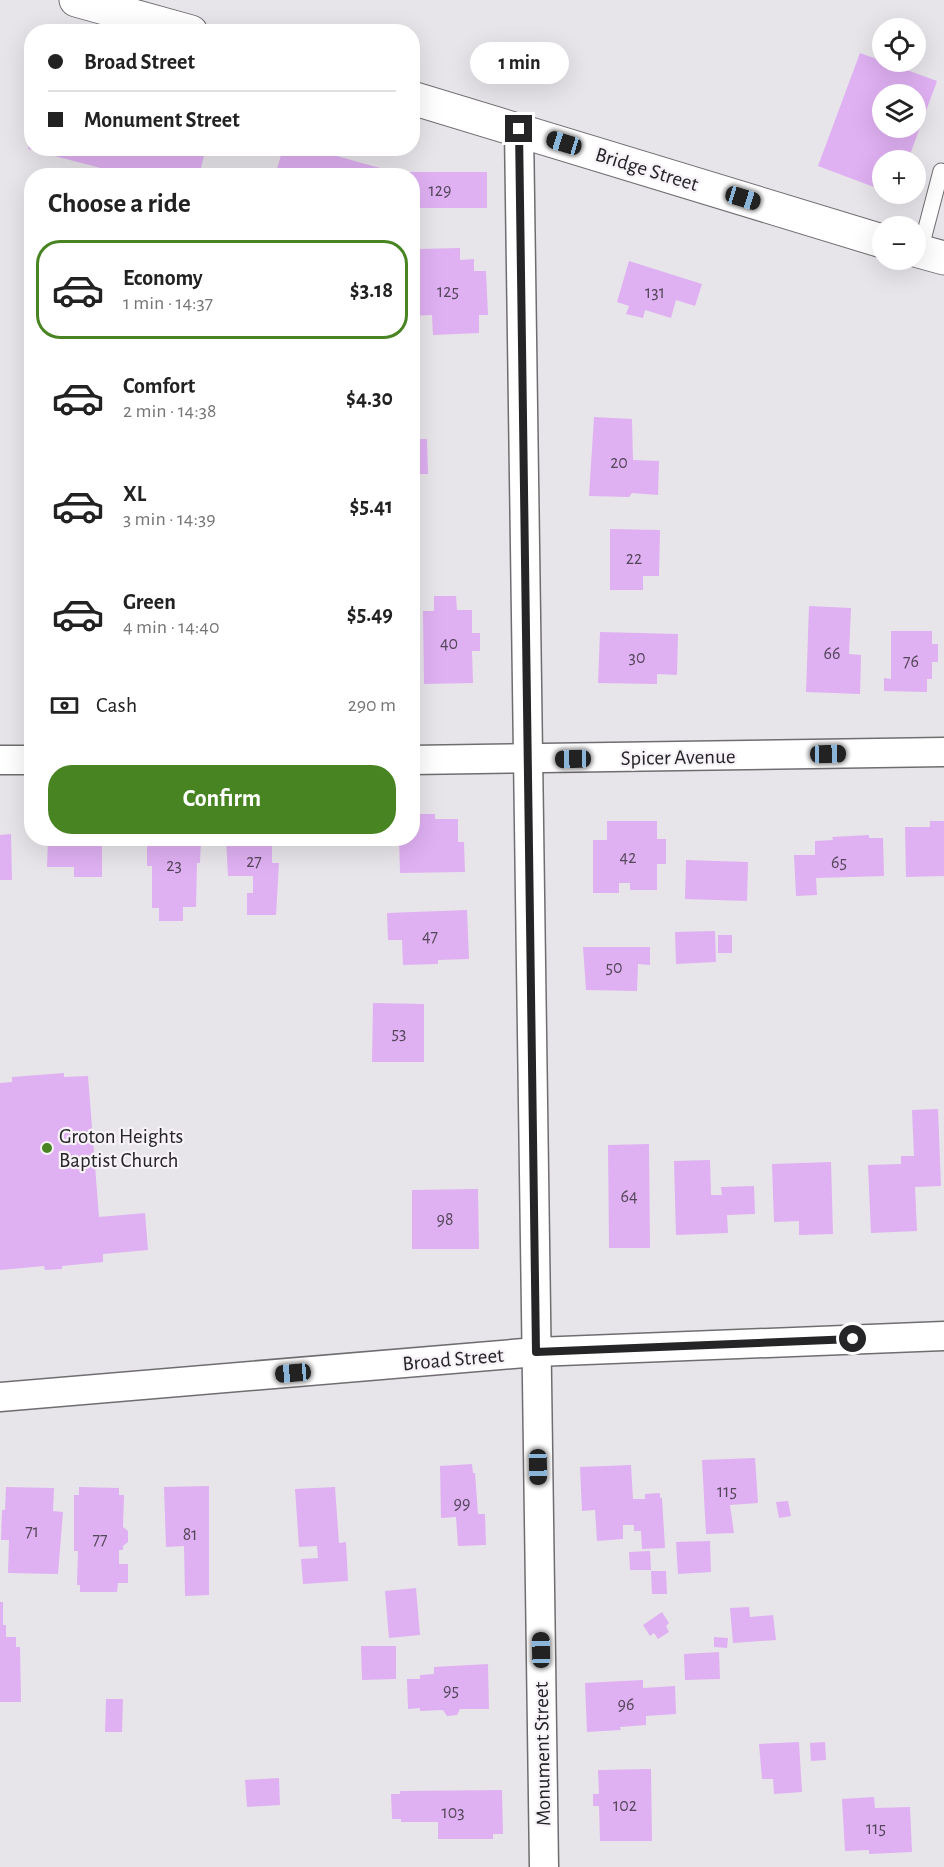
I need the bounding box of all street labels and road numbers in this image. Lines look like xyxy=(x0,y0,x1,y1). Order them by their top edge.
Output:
street label: Bridge Street xyxy=(593,144,701,195)
street label: Spicer Avenue xyxy=(620,746,736,769)
street label: Broad Street xyxy=(402,1345,505,1374)
street label: Monument Street xyxy=(531,1681,554,1826)

